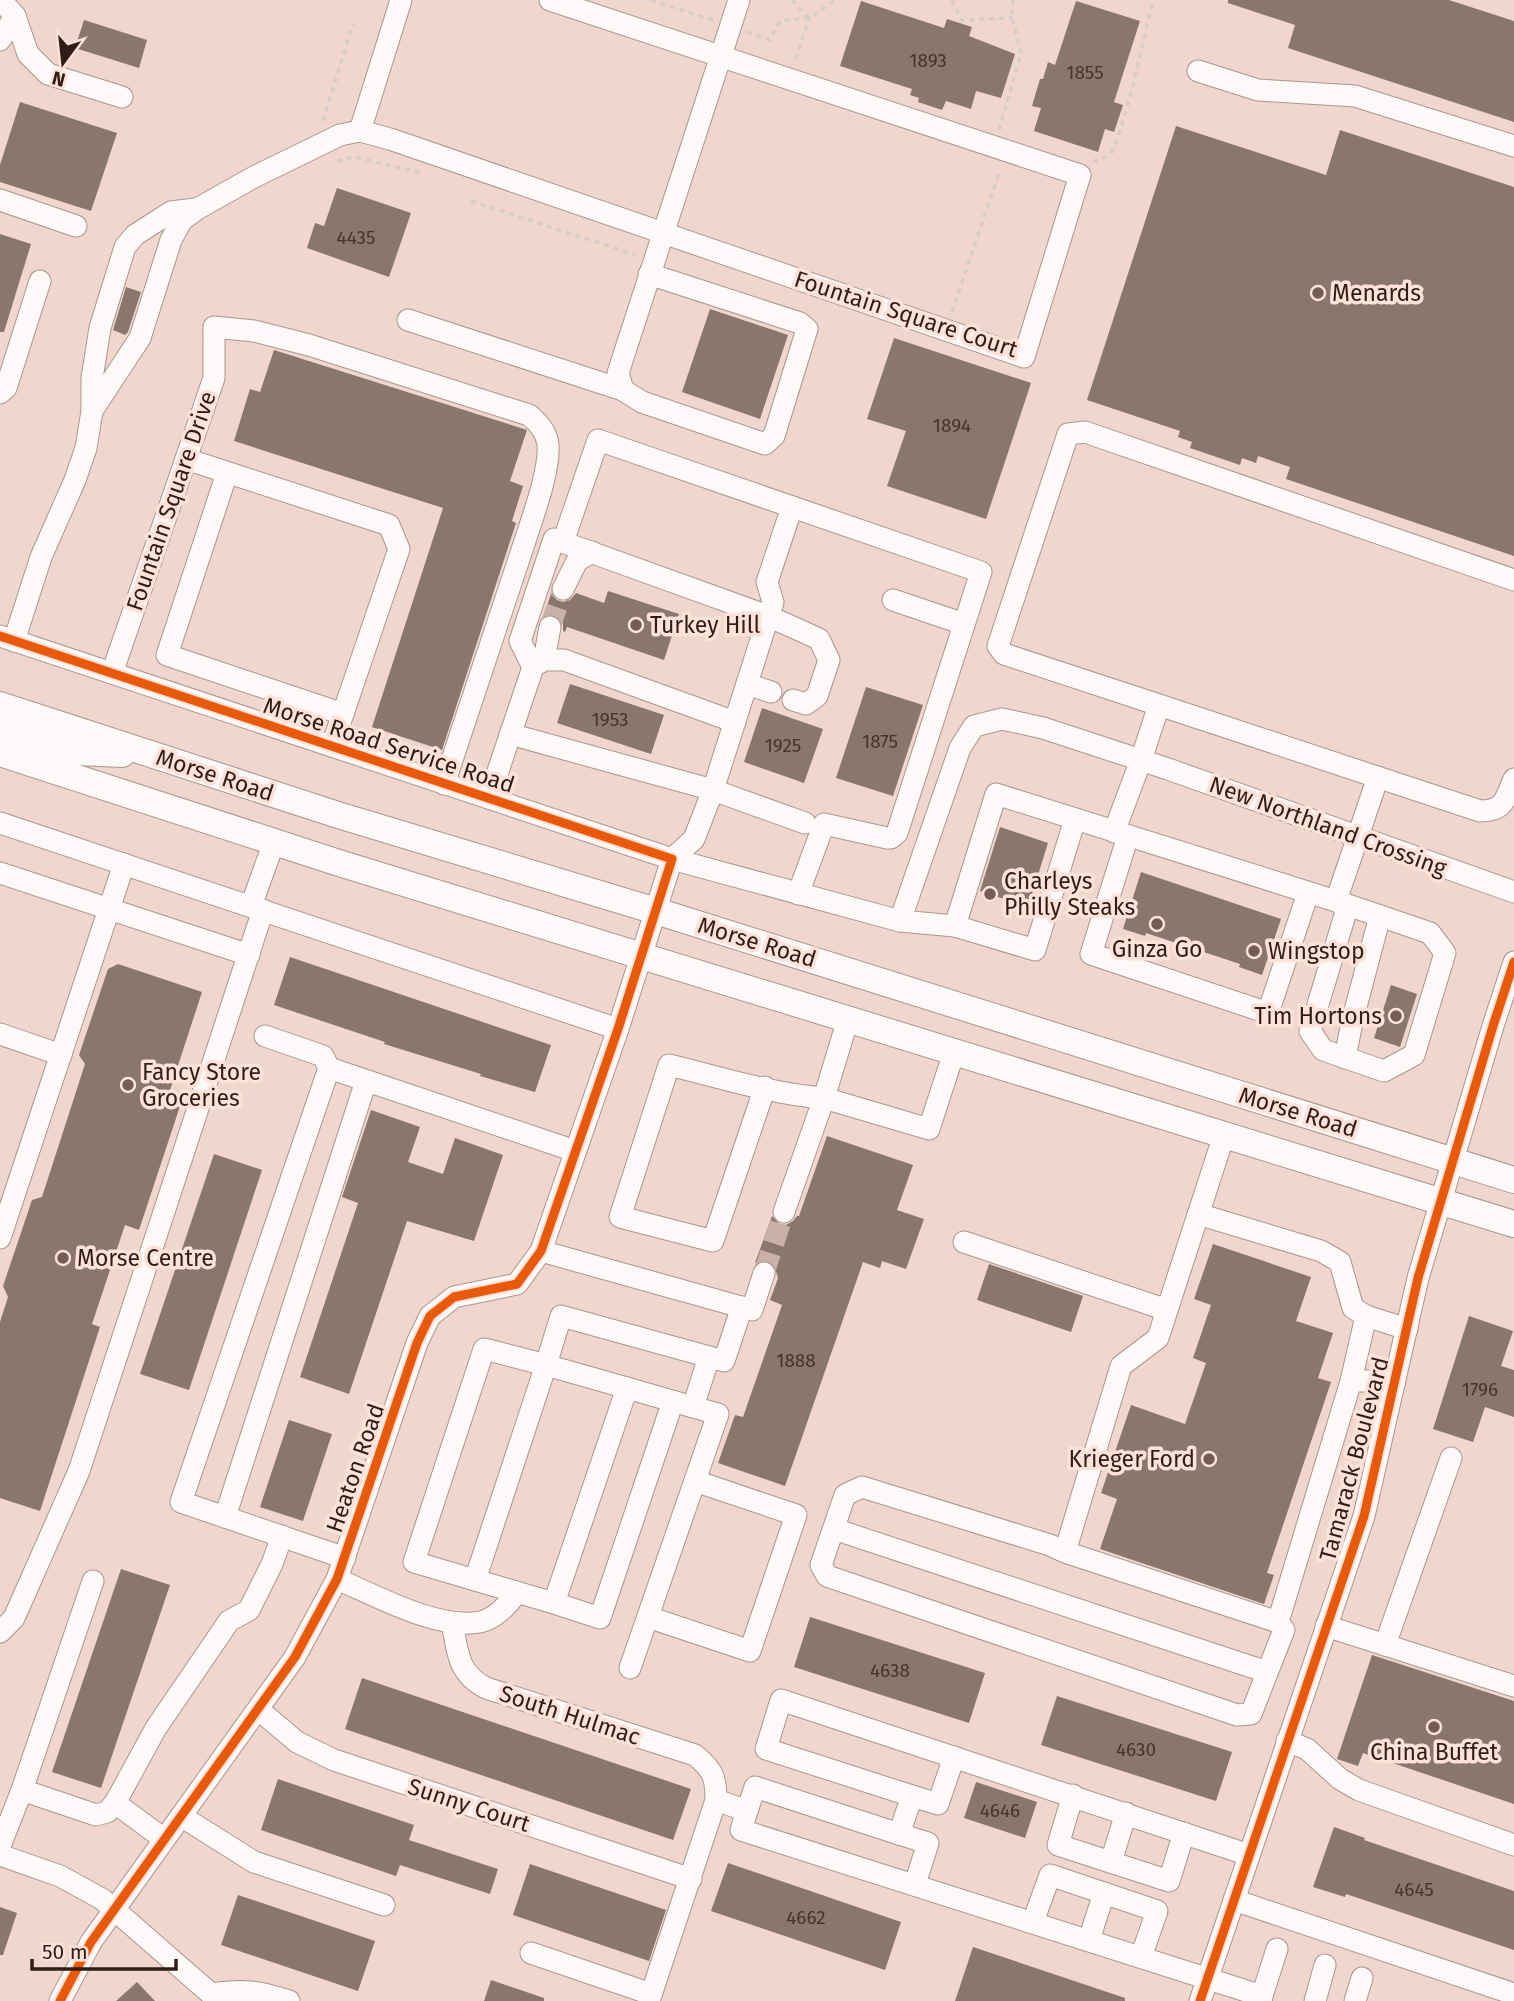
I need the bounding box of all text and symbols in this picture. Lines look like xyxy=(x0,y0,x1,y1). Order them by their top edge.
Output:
north arrow xyxy=(28,28,98,98)
house number: 1893 xyxy=(909,49,947,72)
house number: 1855 xyxy=(1066,61,1104,84)
text: N xyxy=(50,66,68,92)
house number: 4435 xyxy=(337,226,375,249)
street label: Fountain Square Court xyxy=(791,265,1022,364)
place label: Menards xyxy=(1332,279,1421,307)
marker: Menards xyxy=(1310,285,1326,301)
street label: Fountain Square Drive xyxy=(120,388,222,614)
house number: 1894 xyxy=(933,414,971,437)
place label: Turkey Hill xyxy=(650,611,761,639)
marker: Turkey Hill xyxy=(628,617,644,633)
street label: Morse Road Service Road xyxy=(260,691,518,799)
house number: 1953 xyxy=(591,708,629,731)
house number: 1875 xyxy=(862,730,898,753)
house number: 1925 xyxy=(765,734,801,757)
street label: Morse Road xyxy=(153,743,277,807)
street label: New Northland Crossing xyxy=(1206,770,1450,882)
place label: Charleys Philly Steaks xyxy=(1004,867,1135,921)
marker: Charleys Philly Steaks xyxy=(982,886,998,902)
street label: Morse Road xyxy=(694,911,820,973)
marker: Ginza Go xyxy=(1149,916,1165,932)
place label: Ginza Go xyxy=(1112,935,1202,963)
place label: Wingstop xyxy=(1268,937,1365,965)
marker: Wingstop xyxy=(1246,943,1262,959)
place label: Tim Hortons xyxy=(1254,1002,1382,1030)
marker: Tim Hortons xyxy=(1388,1008,1404,1024)
place label: Fancy Store Groceries xyxy=(142,1058,261,1112)
marker: Fancy Store Groceries xyxy=(120,1077,136,1093)
street label: Morse Road xyxy=(1235,1081,1361,1143)
place label: Morse Centre xyxy=(77,1244,214,1272)
marker: Morse Centre xyxy=(55,1250,71,1266)
house number: 1888 xyxy=(776,1349,816,1372)
street label: Tamarack Boulevard xyxy=(1313,1354,1395,1564)
house number: 1796 xyxy=(1462,1378,1498,1401)
street label: Heaton Road xyxy=(320,1400,390,1536)
place label: Krieger Ford xyxy=(1069,1445,1195,1473)
marker: Krieger Ford xyxy=(1201,1451,1217,1467)
house number: 4638 xyxy=(870,1659,910,1682)
street label: South Hulmac xyxy=(496,1679,644,1751)
marker: China Buffet xyxy=(1426,1719,1442,1735)
house number: 4630 xyxy=(1116,1738,1156,1761)
place label: China Buffet xyxy=(1370,1738,1499,1766)
street label: Sunny Court xyxy=(404,1772,534,1838)
house number: 4646 xyxy=(980,1799,1020,1822)
house number: 4645 xyxy=(1394,1878,1434,1901)
house number: 4662 xyxy=(786,1906,826,1929)
scale bar xyxy=(32,1927,175,1971)
text: 50 m xyxy=(42,1939,88,1965)

